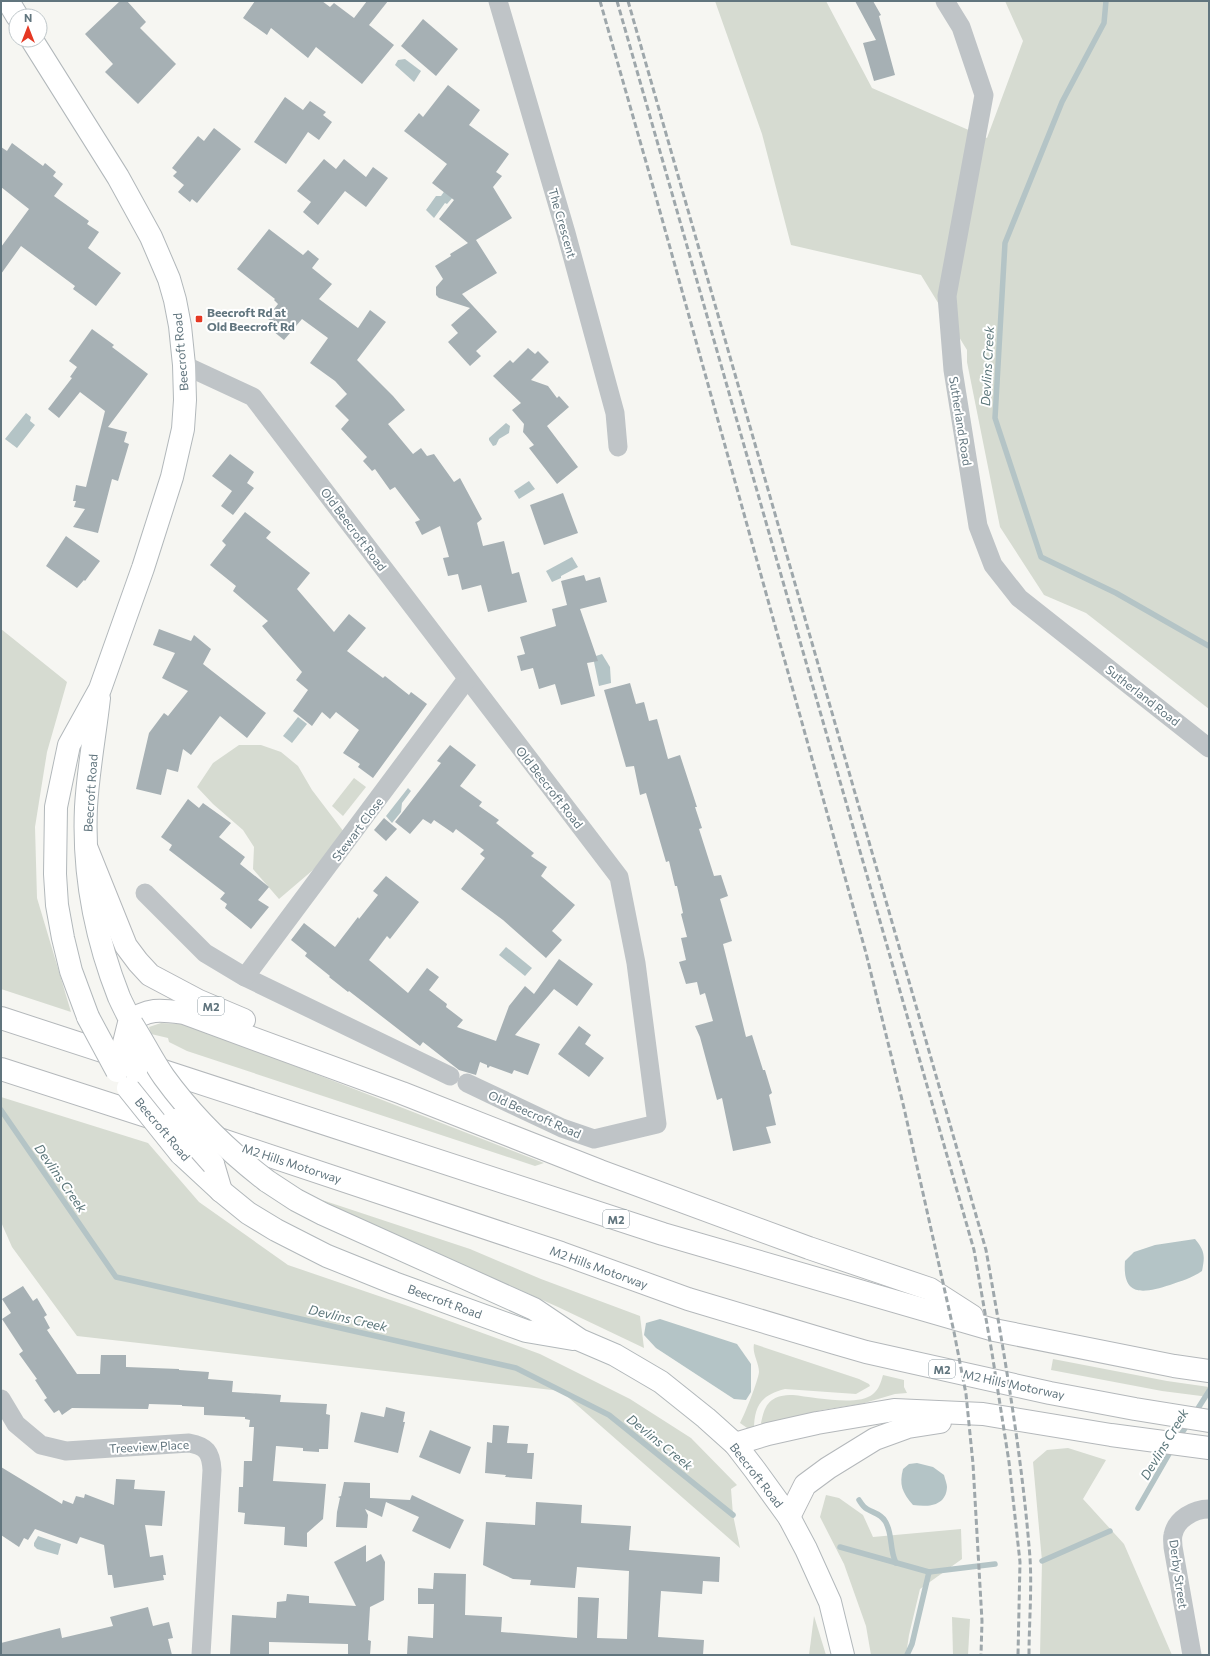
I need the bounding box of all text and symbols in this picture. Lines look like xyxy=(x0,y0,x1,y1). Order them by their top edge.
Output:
north arrow xyxy=(8,8,48,48)
text: N xyxy=(24,11,32,24)
street label: The Crescent xyxy=(546,187,580,260)
place label: Beecroft Rd at Old Beecroft Rd xyxy=(207,305,295,333)
street label: Beecroft Road xyxy=(170,312,190,391)
marker: Beecroft Rd at Old Beecroft Rd xyxy=(194,314,204,324)
water label: Devlins Creek xyxy=(977,325,997,406)
street label: Sutherland Road xyxy=(947,375,975,467)
street label: Old Beecroft Road xyxy=(318,485,390,573)
street label: Sutherland Road xyxy=(1103,662,1183,728)
street label: Old Beecroft Road xyxy=(514,743,586,831)
street label: Beecroft Road xyxy=(80,754,100,832)
street label: Stewart Close xyxy=(329,795,385,863)
road number: M2 xyxy=(198,997,224,1015)
street label: Old Beecroft Road xyxy=(486,1087,584,1141)
street label: Beecroft Road xyxy=(133,1095,193,1163)
street label: M2 Hills Motorway xyxy=(241,1140,343,1186)
water label: Devlins Creek xyxy=(31,1141,91,1216)
road number: M2 xyxy=(603,1210,629,1228)
street label: M2 Hills Motorway xyxy=(548,1243,650,1291)
street label: Beecroft Road xyxy=(406,1281,484,1321)
water label: Devlins Creek xyxy=(307,1301,390,1335)
road number: M2 xyxy=(929,1360,955,1378)
street label: M2 Hills Motorway xyxy=(962,1366,1066,1402)
water label: Devlins Creek xyxy=(1137,1405,1192,1482)
water label: Devlins Creek xyxy=(624,1411,697,1474)
street label: Treeview Place xyxy=(109,1437,189,1455)
street label: Beecroft Road xyxy=(727,1440,787,1510)
street label: Derby Street xyxy=(1167,1539,1191,1609)

